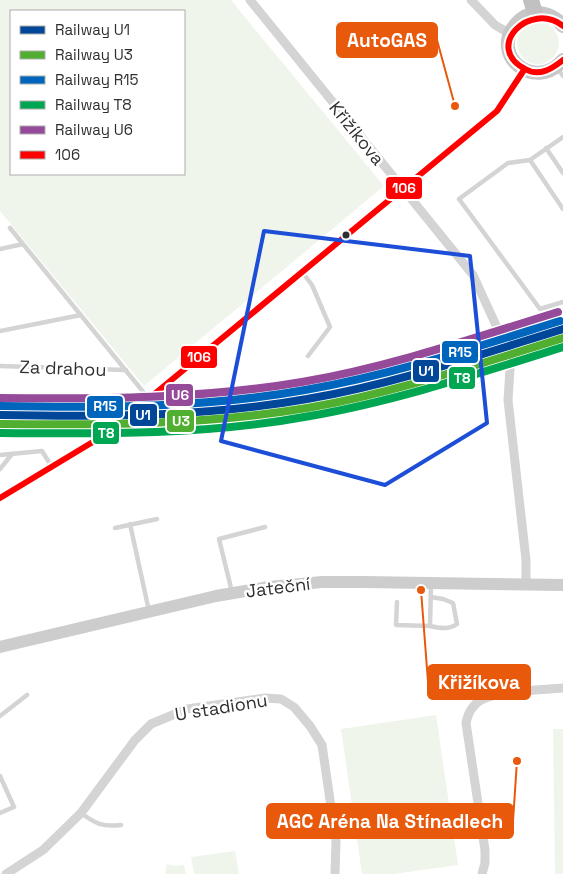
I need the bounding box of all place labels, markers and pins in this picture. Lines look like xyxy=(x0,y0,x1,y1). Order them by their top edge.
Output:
callout: AutoGAS xyxy=(337,23,437,57)
unlabelled marker xyxy=(341,230,351,240)
callout: Křižíkova xyxy=(428,665,530,699)
callout: AGC Aréna Na Stínadlech xyxy=(267,804,513,838)

